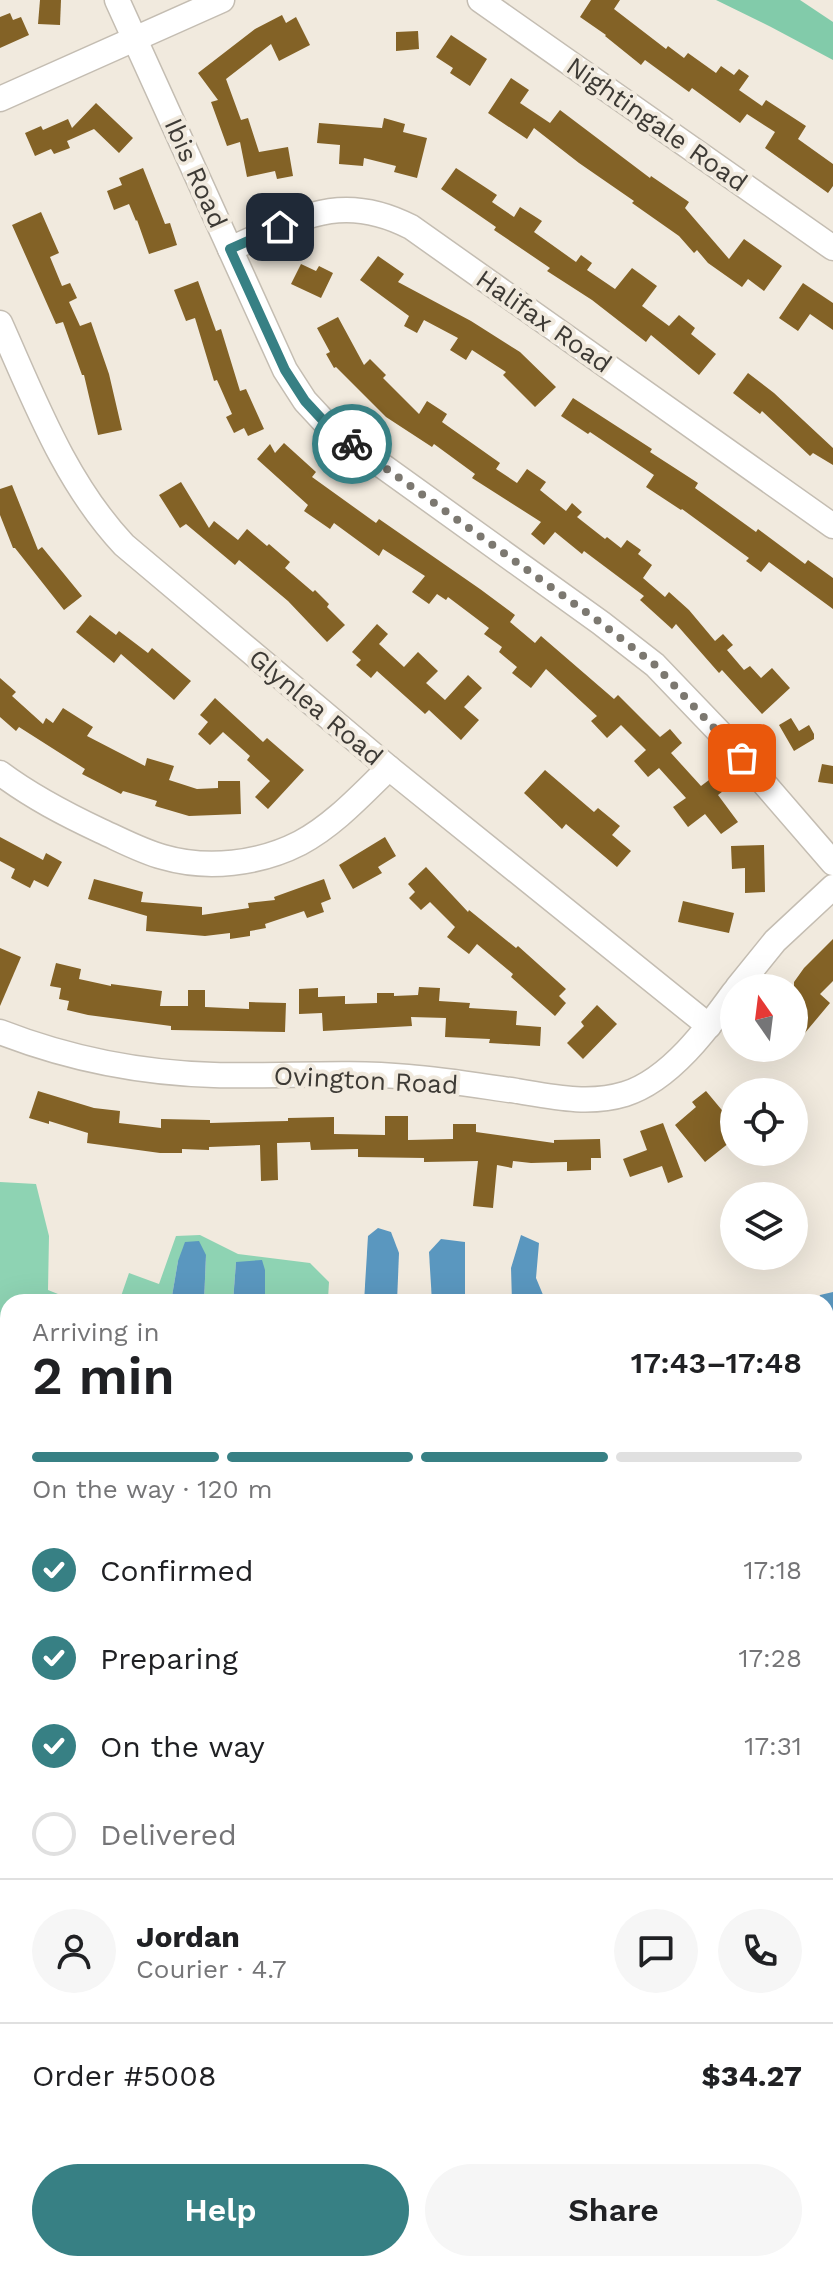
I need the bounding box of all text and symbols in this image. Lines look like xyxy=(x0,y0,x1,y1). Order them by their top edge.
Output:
street label: Nightingale Road xyxy=(561,50,753,198)
street label: Ibis Road xyxy=(159,114,233,232)
pin xyxy=(246,193,314,261)
icon: home xyxy=(258,205,302,249)
street label: Halifax Road xyxy=(471,263,617,379)
courier xyxy=(312,404,392,484)
icon: bike xyxy=(330,422,374,466)
street label: Glynlea Road xyxy=(243,642,389,772)
pin xyxy=(708,724,776,792)
icon: bag xyxy=(720,736,764,780)
north arrow xyxy=(720,974,808,1062)
map controls xyxy=(720,974,808,1270)
street label: Ovington Road xyxy=(273,1060,459,1100)
button: locate xyxy=(720,1078,808,1166)
button: layers xyxy=(720,1182,808,1270)
text: Arriving in xyxy=(32,1317,160,1347)
text: 17:43–17:48 xyxy=(631,1345,802,1380)
text: 2 min xyxy=(32,1346,175,1407)
text: On the way · 120 m xyxy=(32,1474,272,1504)
icon: check xyxy=(32,1548,76,1592)
text: Confirmed xyxy=(100,1553,254,1588)
text: 17:18 xyxy=(743,1555,802,1585)
icon: check xyxy=(32,1636,76,1680)
text: Preparing xyxy=(100,1641,238,1676)
text: 17:28 xyxy=(738,1643,802,1673)
icon: check xyxy=(32,1724,76,1768)
text: On the way xyxy=(100,1729,265,1764)
text: 17:31 xyxy=(744,1731,802,1761)
text: Delivered xyxy=(100,1817,237,1852)
button: person xyxy=(32,1909,116,1993)
button: chat xyxy=(614,1909,698,1993)
button: phone xyxy=(718,1909,802,1993)
text: Jordan xyxy=(136,1919,240,1954)
text: Courier · 4.7 xyxy=(136,1954,286,1984)
text: Order #5008 xyxy=(32,2058,216,2093)
text: $34.27 xyxy=(701,2058,802,2093)
button: Help xyxy=(32,2164,409,2256)
button: Share xyxy=(425,2164,802,2256)

